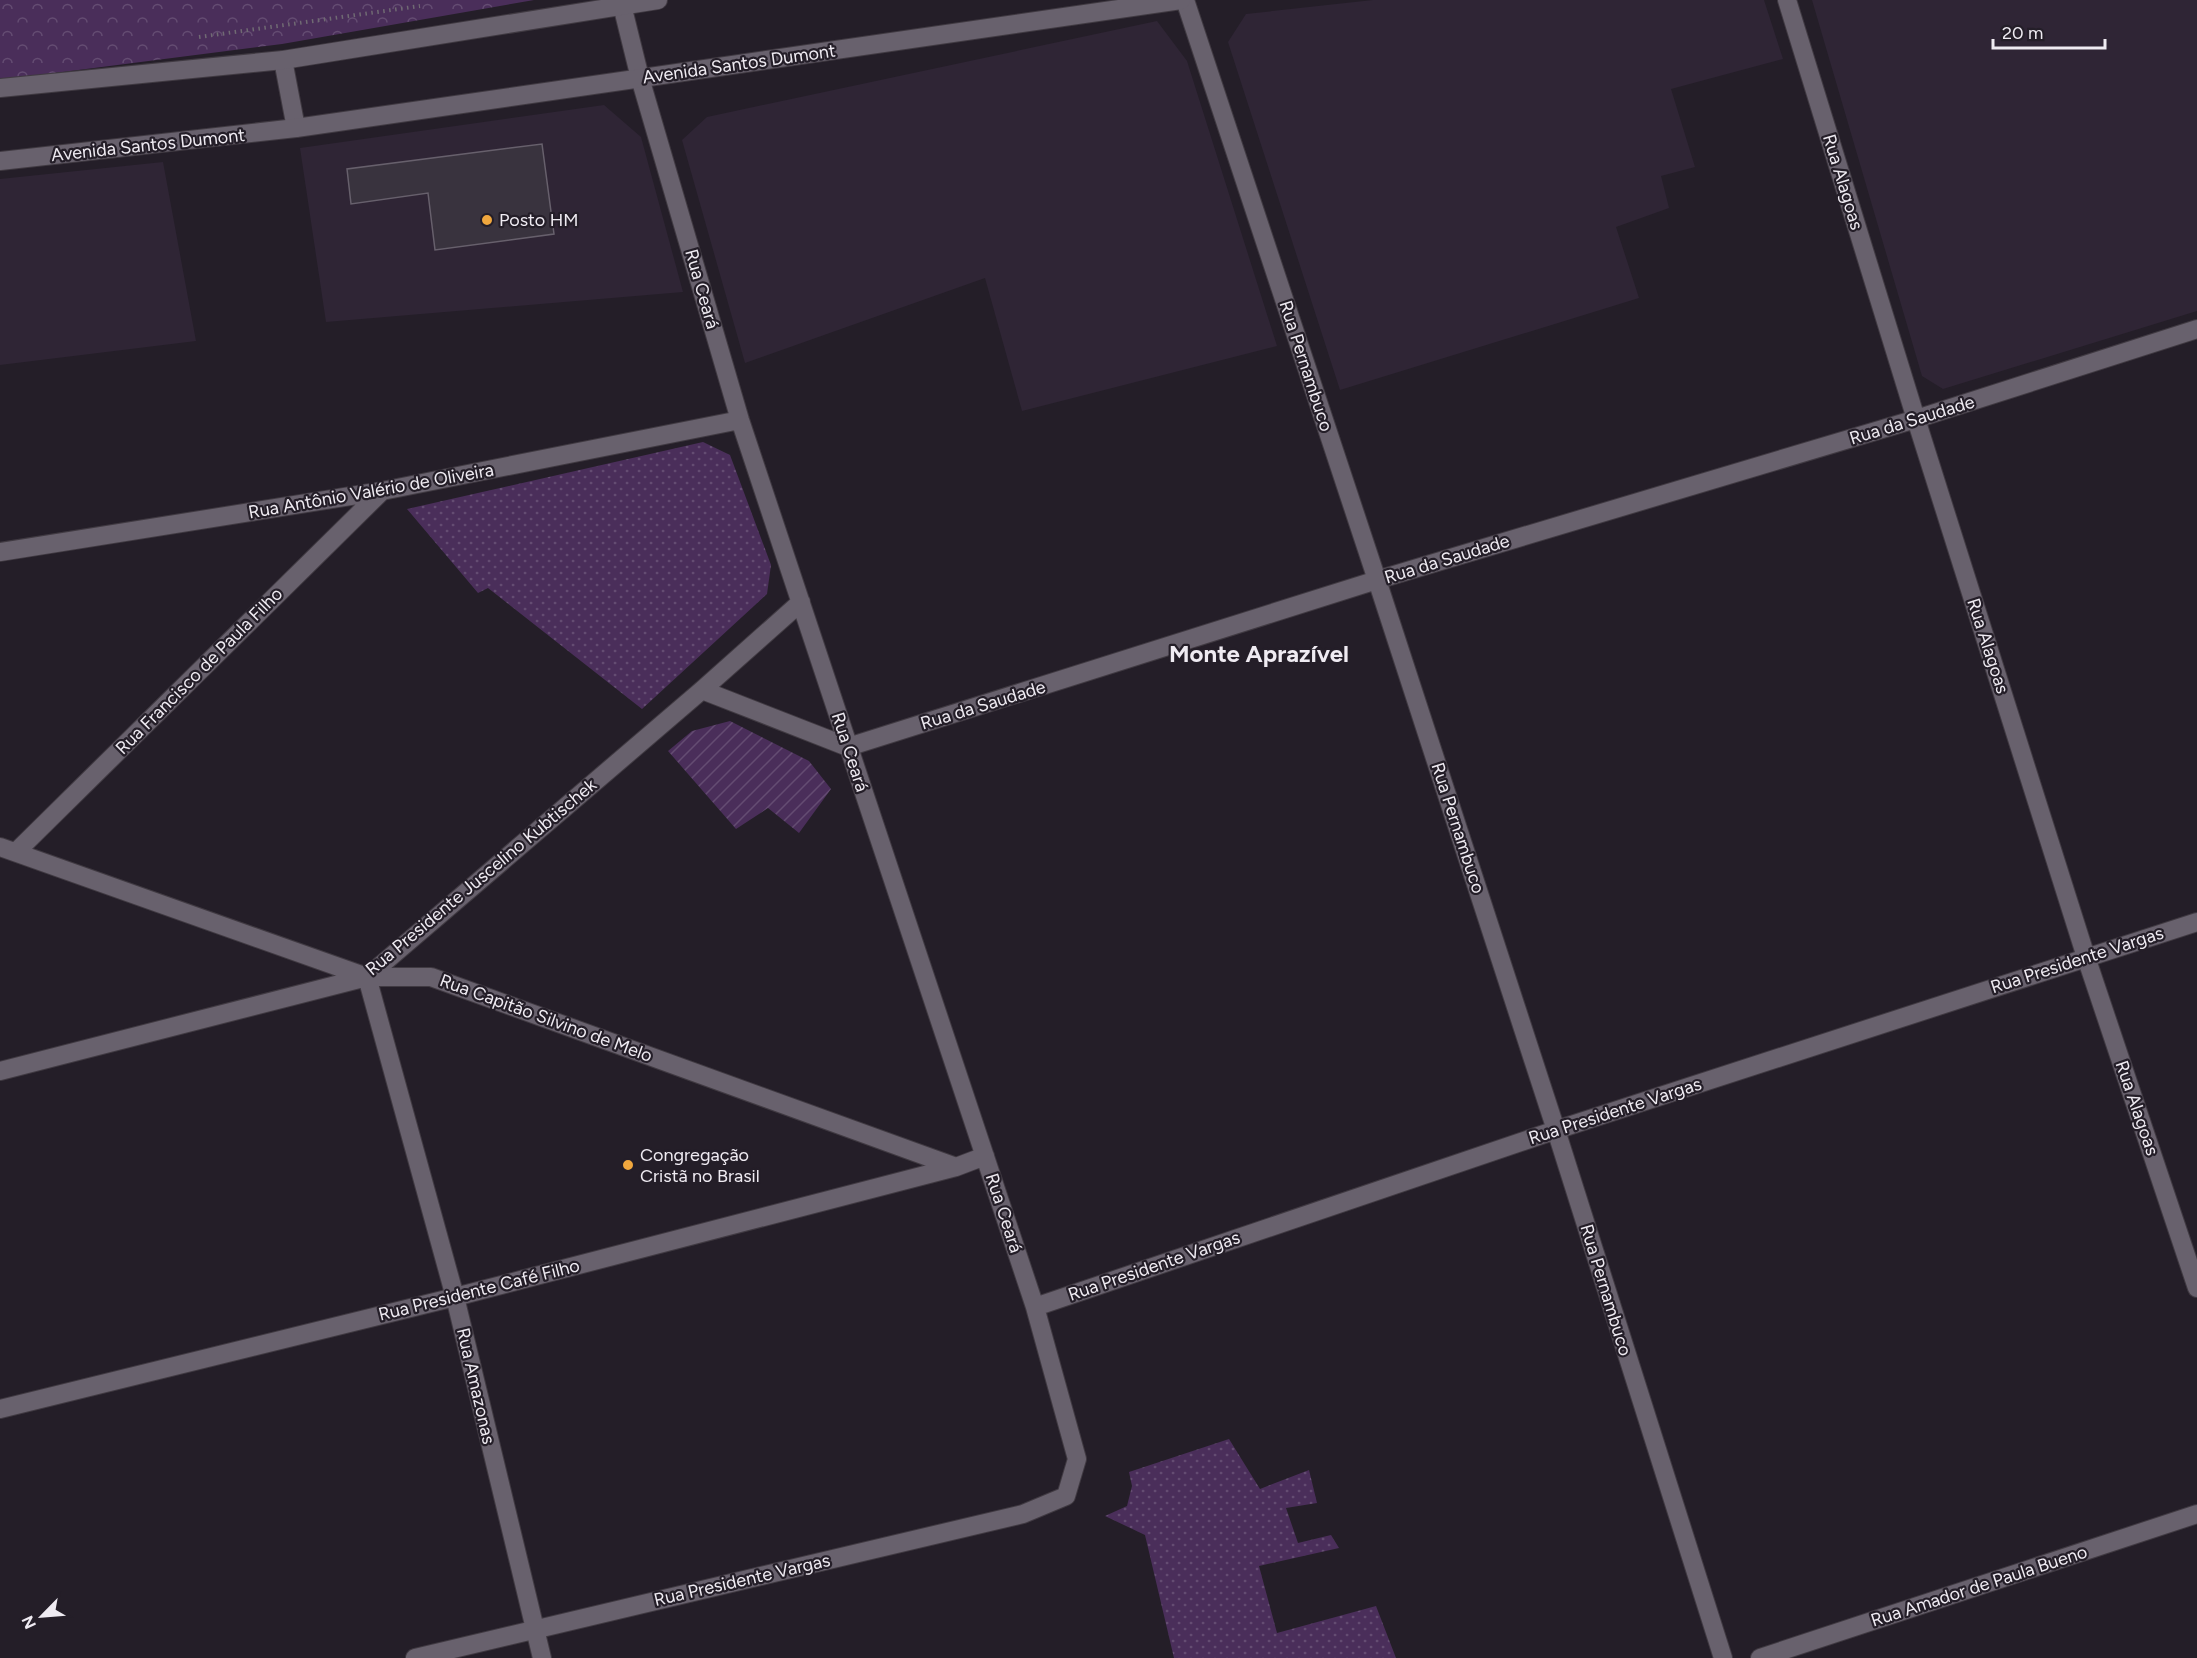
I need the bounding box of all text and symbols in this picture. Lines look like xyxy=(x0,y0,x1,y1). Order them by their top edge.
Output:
scale bar xyxy=(1993,12,2106,50)
text: 20 m xyxy=(2002,22,2043,44)
street label: Avenida Santos Dumont xyxy=(641,40,837,88)
street label: Avenida Santos Dumont xyxy=(50,124,246,166)
street label: Rua Alagoas xyxy=(1818,132,1868,232)
place label: Posto HM xyxy=(499,209,578,231)
marker: Posto HM xyxy=(480,213,494,227)
street label: Rua Ceará xyxy=(680,246,724,332)
street label: Rua Pernambuco xyxy=(1274,298,1338,434)
street label: Rua da Saudade xyxy=(1847,391,1977,449)
street label: Rua Antônio Valério de Oliveira xyxy=(247,459,495,523)
street label: Rua da Saudade xyxy=(1382,530,1512,588)
street label: Rua Francisco de Paula Filho xyxy=(111,583,287,759)
street label: Rua Alagoas xyxy=(1962,596,2014,696)
district label: Monte Aprazível xyxy=(1169,639,1349,668)
street label: Rua da Saudade xyxy=(918,676,1048,734)
street label: Rua Ceará xyxy=(827,710,873,794)
street label: Rua Pernambuco xyxy=(1426,760,1490,896)
street label: Rua Presidente Juscelino Kubtischek xyxy=(361,774,601,980)
street label: Rua Presidente Vargas xyxy=(1988,922,2166,998)
street label: Rua Capitão Silvino de Melo xyxy=(437,969,655,1067)
street label: Rua Alagoas xyxy=(2111,1058,2163,1158)
street label: Rua Presidente Vargas xyxy=(1526,1073,1704,1149)
place label: Congregação Cristã no Brasil xyxy=(640,1144,760,1187)
marker: Congregação Cristã no Brasil xyxy=(621,1158,635,1172)
street label: Rua Ceará xyxy=(981,1171,1027,1255)
street label: Rua Pernambuco xyxy=(1576,1222,1636,1358)
street label: Rua Presidente Vargas xyxy=(1065,1226,1243,1306)
street label: Rua Presidente Café Filho xyxy=(376,1254,582,1326)
street label: Rua Amazonas xyxy=(452,1326,500,1446)
street label: Rua Amador de Paula Bueno xyxy=(1868,1541,2090,1631)
street label: Rua Presidente Vargas xyxy=(652,1549,832,1611)
north arrow xyxy=(12,1586,72,1646)
text: N xyxy=(18,1613,40,1632)

